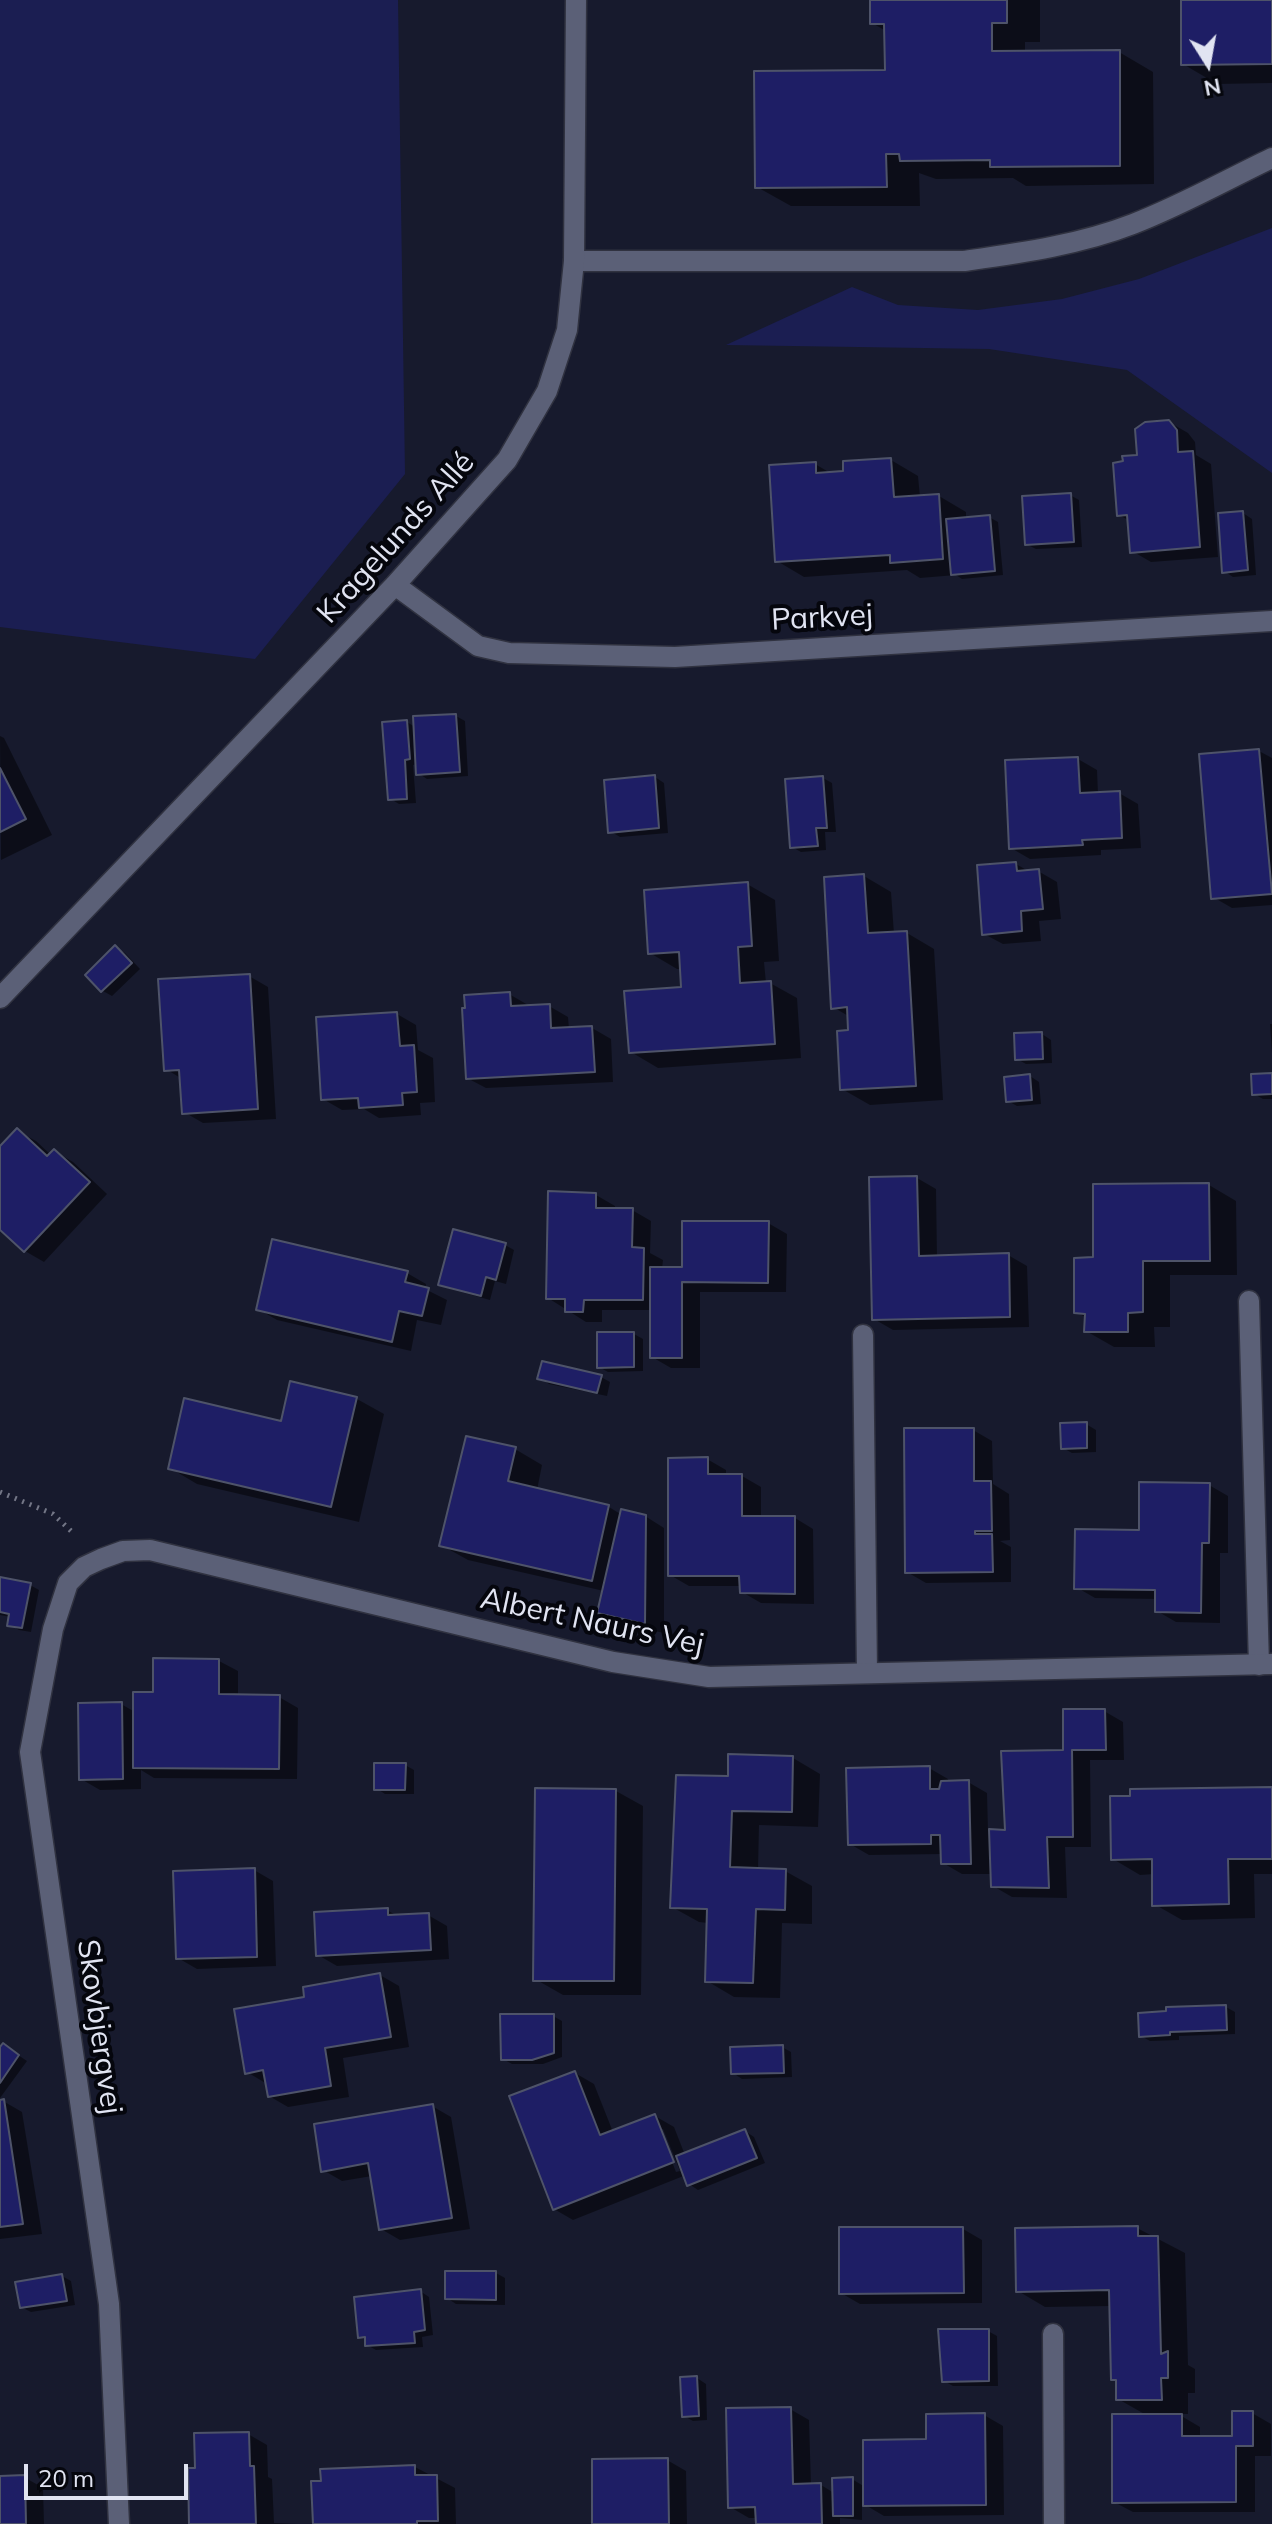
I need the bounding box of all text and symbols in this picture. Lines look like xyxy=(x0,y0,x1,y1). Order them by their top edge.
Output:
north arrow xyxy=(1168,24,1248,104)
text: N xyxy=(1202,72,1223,103)
street label: Kragelunds Allé xyxy=(310,445,482,631)
street label: Parkvej xyxy=(770,597,874,639)
street label: Albert Naurs Vej xyxy=(477,1581,707,1663)
street label: Skovbjergvej xyxy=(69,1937,129,2117)
scale bar xyxy=(28,2448,192,2498)
text: 20 m xyxy=(38,2463,94,2493)

